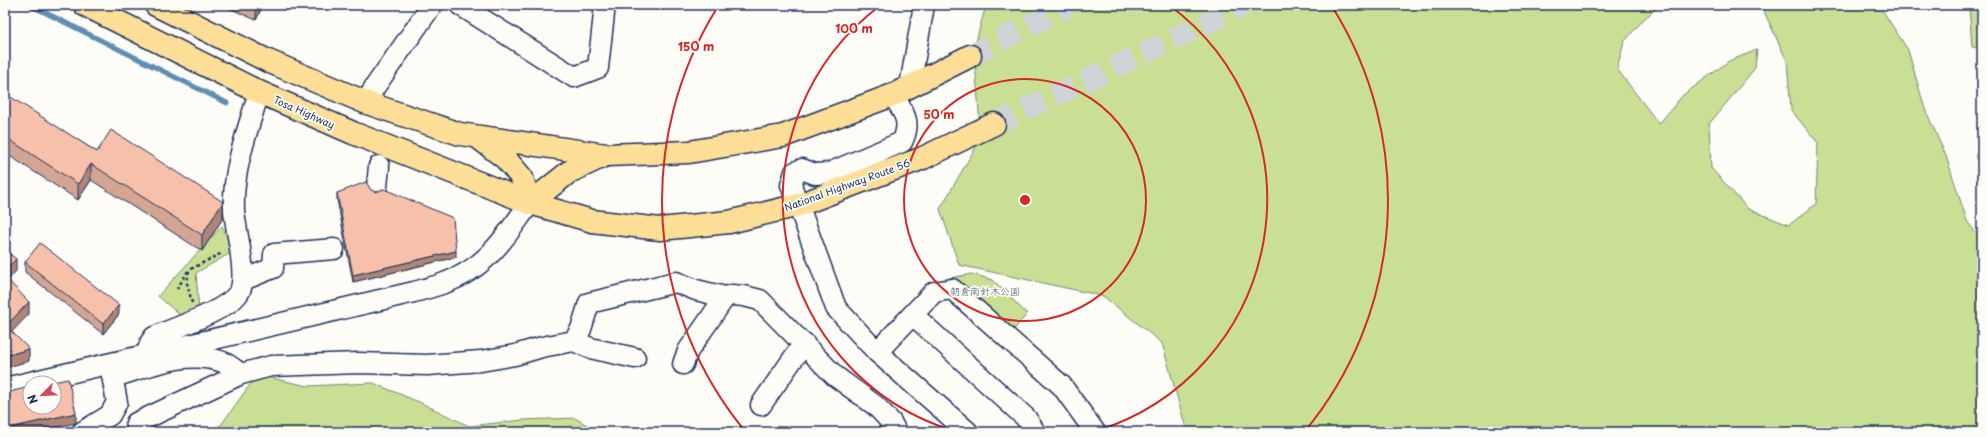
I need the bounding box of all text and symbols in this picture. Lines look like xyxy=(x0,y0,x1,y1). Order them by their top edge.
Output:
text: 100 m xyxy=(835,19,873,37)
text: 150 m xyxy=(678,37,714,55)
street label: Tosa Highway xyxy=(271,91,337,133)
text: 50 m xyxy=(923,105,955,123)
street label: National Highway Route 56 xyxy=(782,155,912,215)
centre of rings xyxy=(1018,193,1032,207)
park label: 朝倉南針木公園 xyxy=(950,283,1020,298)
north arrow xyxy=(22,375,62,415)
text: N xyxy=(23,392,42,407)

